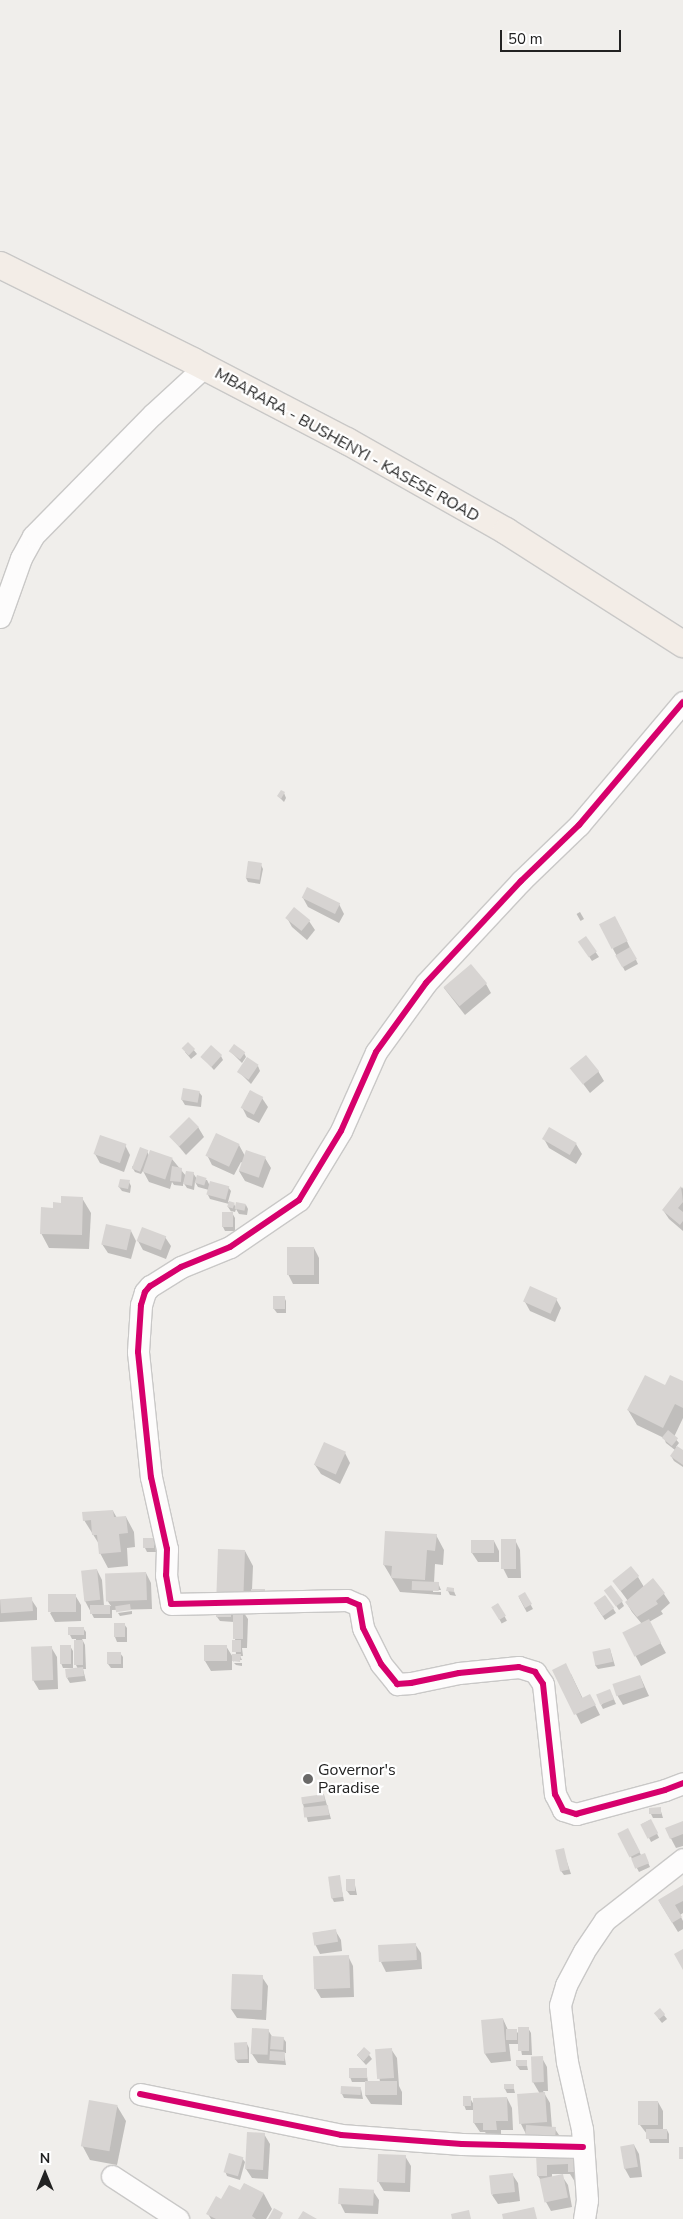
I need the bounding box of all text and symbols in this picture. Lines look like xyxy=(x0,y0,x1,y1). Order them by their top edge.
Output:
scale bar xyxy=(503,20,624,52)
text: 50 m xyxy=(508,29,543,49)
street label: MBARARA - BUSHENYI - KASESE ROAD xyxy=(211,364,483,526)
place label: Governor's Paradise xyxy=(318,1760,396,1798)
marker: Governor's Paradise xyxy=(302,1773,314,1785)
north arrow xyxy=(20,2149,70,2199)
text: N xyxy=(40,2149,50,2168)

